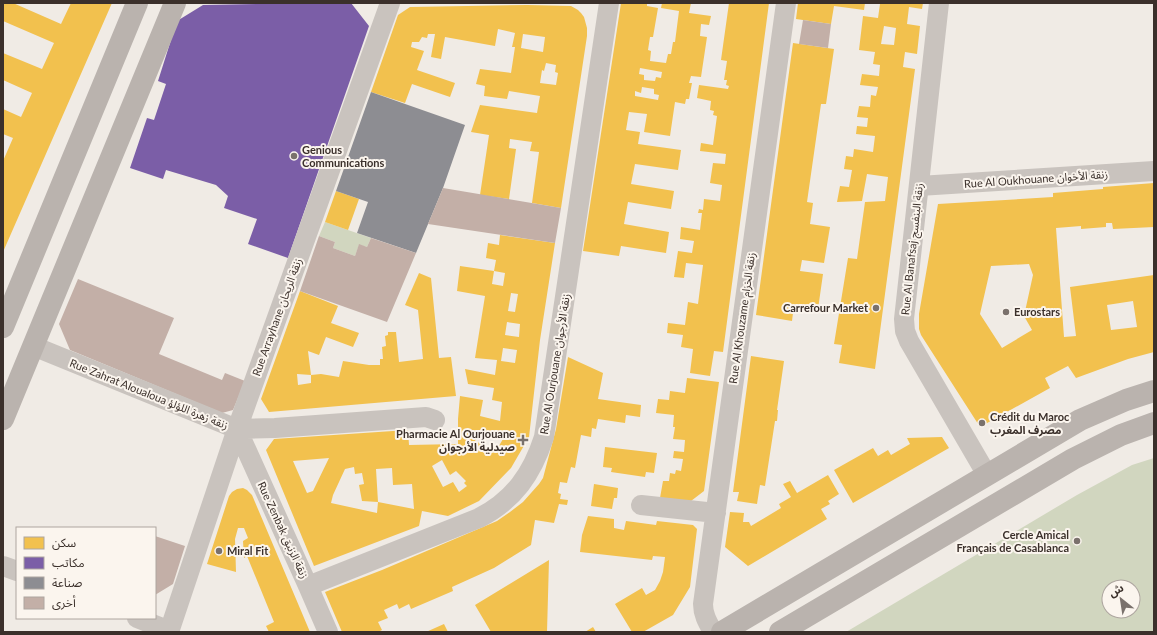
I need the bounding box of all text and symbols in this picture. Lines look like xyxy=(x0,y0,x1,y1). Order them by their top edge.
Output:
place label: Genious Communications xyxy=(302,143,385,169)
marker: Genious Communications xyxy=(289,151,299,161)
street label: Rue Al Oukhouane زنقة الأخوان xyxy=(964,167,1108,191)
street label: Rue Al Banafsaj زنقة البنفسج xyxy=(898,182,927,316)
street label: Rue Al Khouzame زنقة الخزام xyxy=(726,251,759,385)
street label: Rue Arrayhane زنقة الريحان xyxy=(249,256,305,378)
street label: Rue Al Ourjouane زنقة الأرجوان xyxy=(537,292,573,436)
place label: Carrefour Market xyxy=(783,301,869,314)
marker: Carrefour Market xyxy=(871,303,881,313)
place label: Eurostars xyxy=(1014,305,1060,318)
marker: Eurostars xyxy=(1001,307,1011,317)
street label: Rue Zahrat Aloualoua زنقة زهرة اللؤلؤ xyxy=(68,356,230,432)
place label: Crédit du Maroc مصرف المغرب xyxy=(990,410,1070,437)
marker: Crédit du Maroc مصرف المغرب xyxy=(977,418,987,428)
place label: Pharmacie Al Ourjouane صيدلية الأرجوان xyxy=(396,427,515,454)
marker: Pharmacie Al Ourjouane صيدلية الأرجوان xyxy=(518,435,528,445)
street label: Rue Zenbak زنقة الزنبق xyxy=(254,479,312,581)
legend xyxy=(16,527,156,619)
place label: Cercle Amical Français de Casablanca xyxy=(956,528,1069,554)
text: سكن xyxy=(52,535,76,550)
marker: Cercle Amical Français de Casablanca xyxy=(1072,536,1082,546)
place label: Miral Fit xyxy=(227,544,269,557)
marker: Miral Fit xyxy=(214,546,224,556)
text: مكاتب xyxy=(52,555,85,570)
text: صناعة xyxy=(52,575,82,590)
north arrow xyxy=(1101,579,1141,619)
text: ش xyxy=(1106,581,1126,600)
text: أخرى xyxy=(52,595,76,610)

